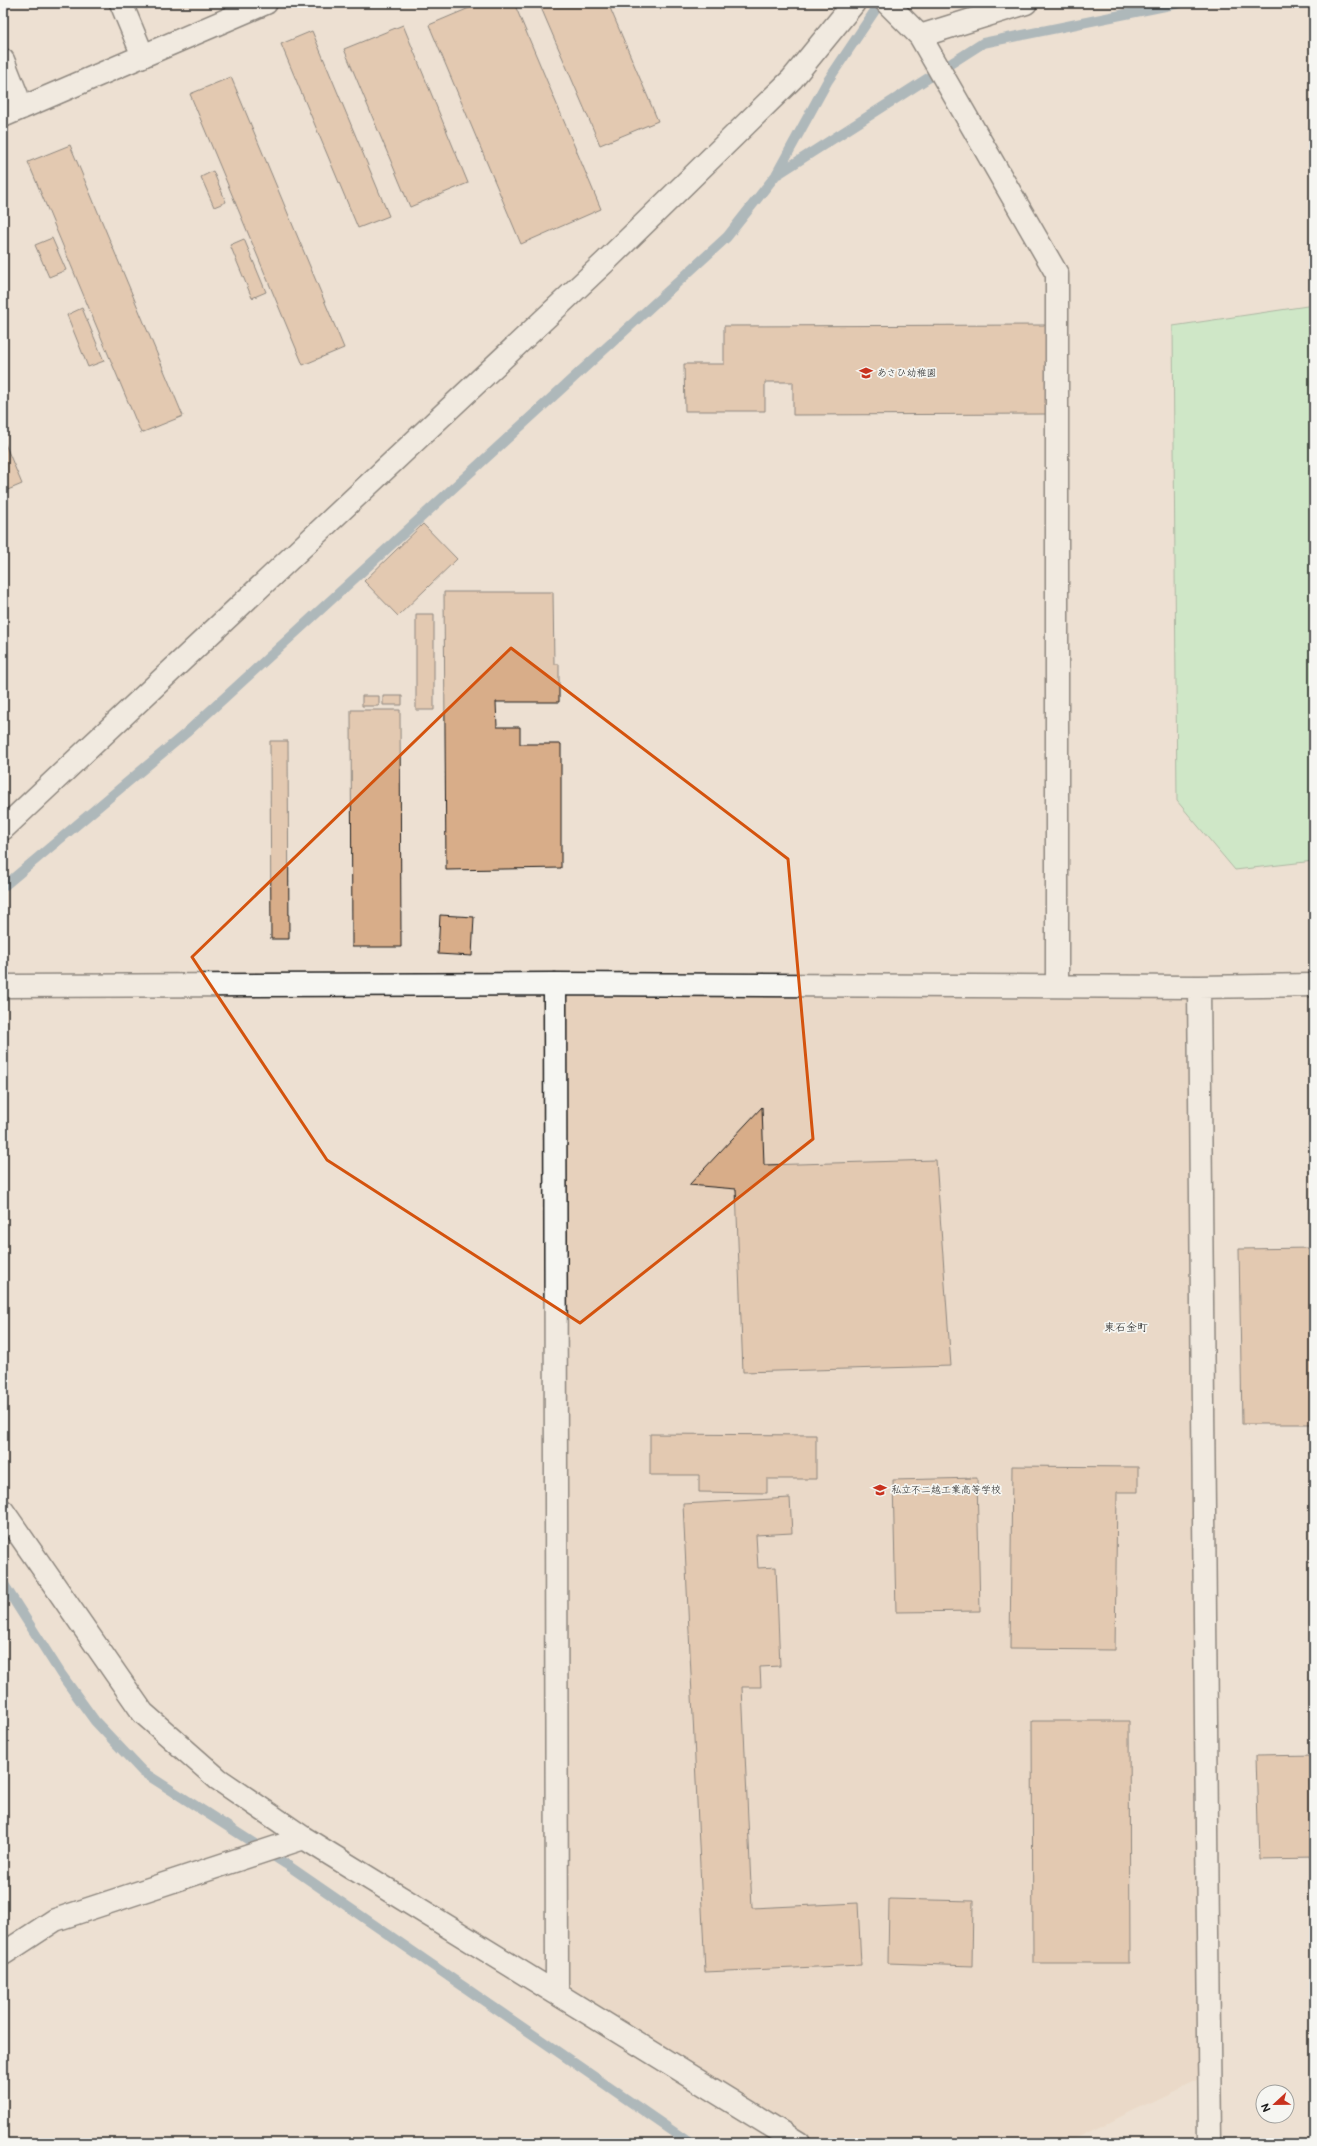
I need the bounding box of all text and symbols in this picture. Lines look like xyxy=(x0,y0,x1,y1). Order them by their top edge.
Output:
school or university icon: あさひ幼稚園 xyxy=(858,365,874,381)
place label: あさひ幼稚園 xyxy=(877,367,936,379)
district label: 東石金町 xyxy=(1104,1321,1148,1334)
school or university icon: 私立不二越工業高等学校 xyxy=(872,1482,888,1498)
place label: 私立不二越工業高等学校 xyxy=(891,1484,1001,1496)
north arrow xyxy=(1255,2084,1295,2124)
text: N xyxy=(1259,2101,1274,2114)

